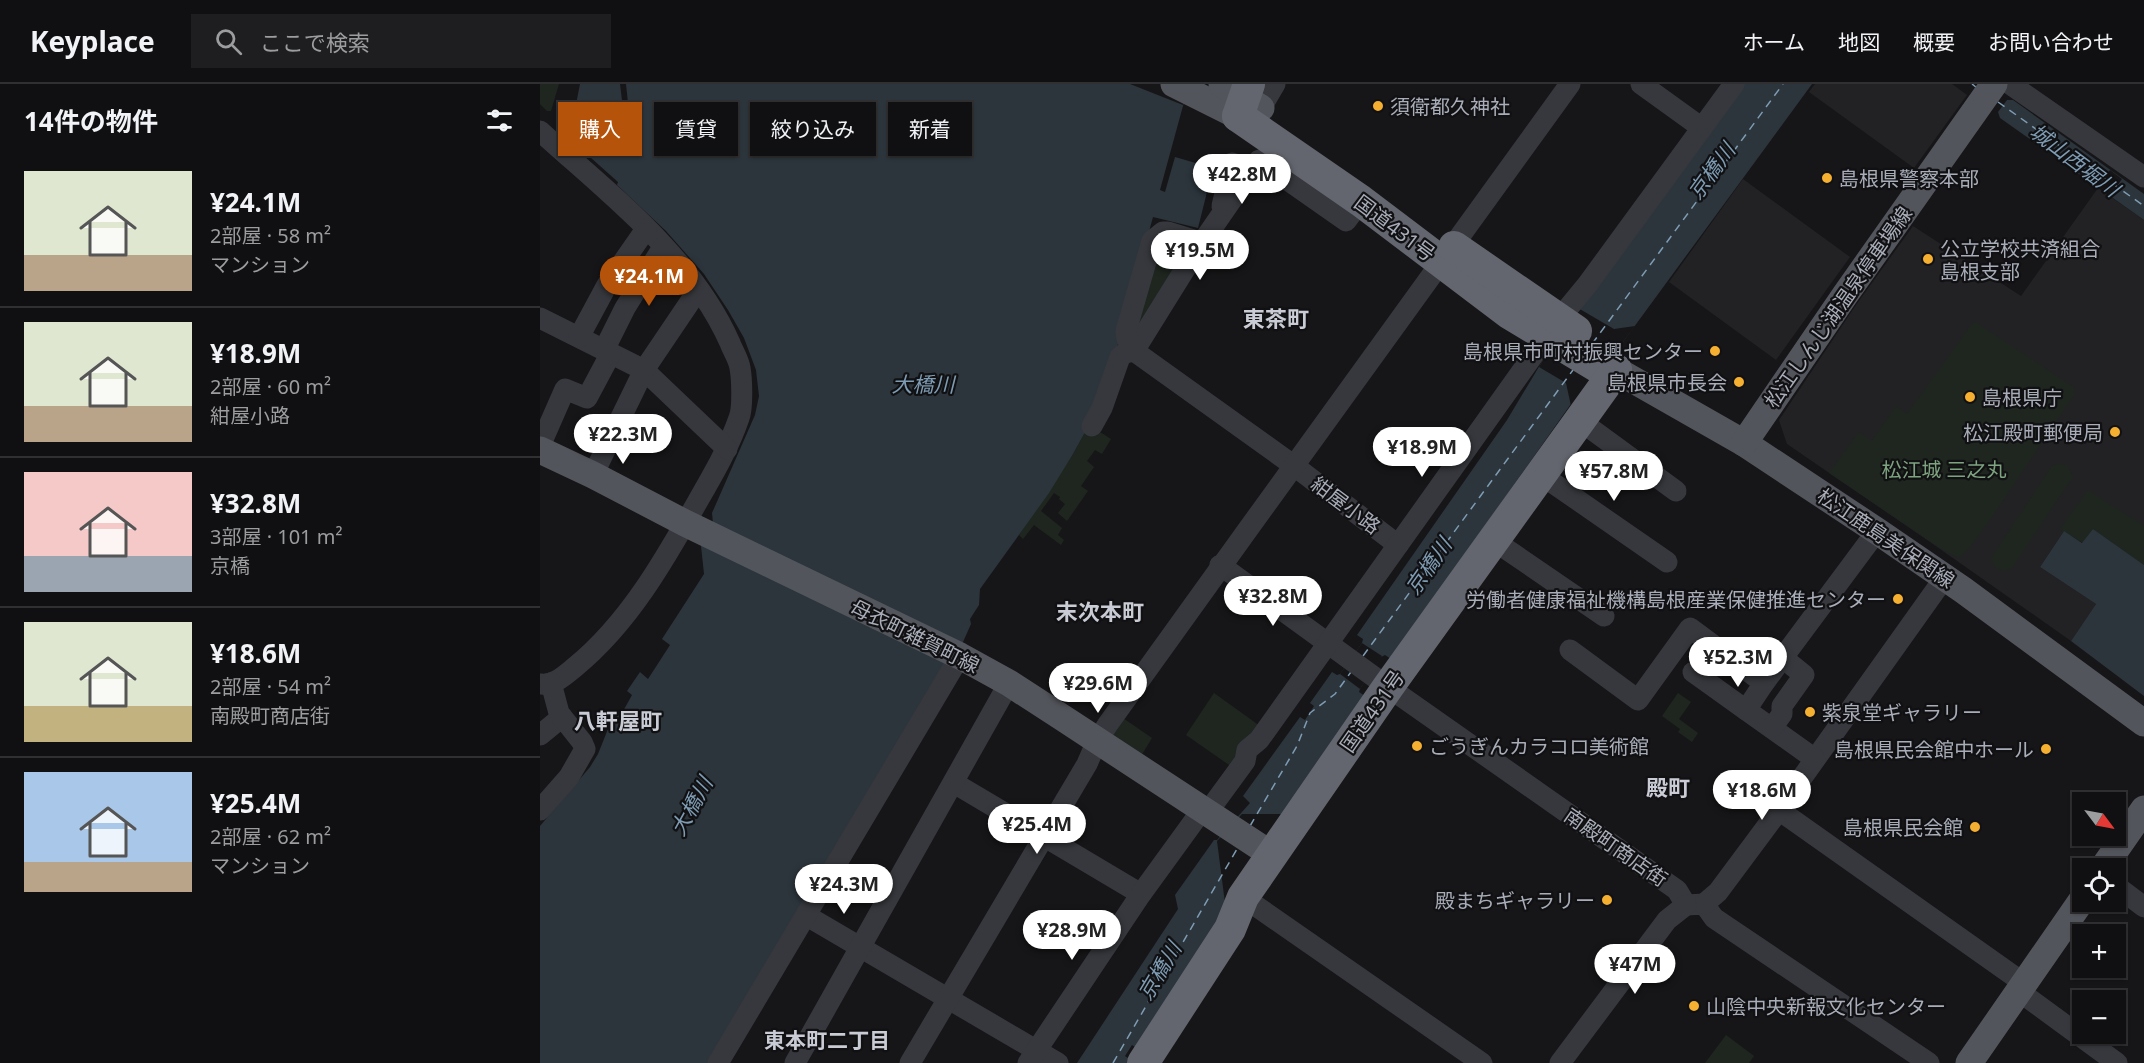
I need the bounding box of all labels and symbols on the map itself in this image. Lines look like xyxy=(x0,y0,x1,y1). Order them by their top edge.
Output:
place label: 須衛都久神社 xyxy=(1390,93,1510,120)
marker: 須衛都久神社 xyxy=(1371,99,1385,113)
water label: 城山西堀川 xyxy=(2025,117,2127,204)
water label: 京橋川 xyxy=(1681,136,1742,205)
pin: ¥42.8M xyxy=(1193,154,1291,205)
place label: 島根県警察本部 xyxy=(1839,165,1979,192)
marker: 島根県警察本部 xyxy=(1820,171,1834,185)
street label: 国道431号 xyxy=(1349,189,1441,267)
street label: 松江しんじ湖温泉停車場線 xyxy=(1758,201,1918,413)
pin: ¥19.5M xyxy=(1151,230,1249,281)
place label: 公立学校共済組合 島根支部 xyxy=(1940,235,2100,285)
marker: 公立学校共済組合 島根支部 xyxy=(1921,252,1935,266)
pin: ¥24.1M xyxy=(600,256,698,307)
district label: 東茶町 xyxy=(1243,303,1309,333)
place label: 島根県市町村振興センター xyxy=(1463,338,1703,365)
marker: 島根県市町村振興センター xyxy=(1708,344,1722,358)
place label: 島根県市長会 xyxy=(1607,369,1727,396)
water label: 大橋川 xyxy=(892,370,956,398)
marker: 島根県市長会 xyxy=(1732,375,1746,389)
place label: 島根県庁 xyxy=(1982,384,2062,411)
marker: 島根県庁 xyxy=(1963,390,1977,404)
pin: ¥22.3M xyxy=(574,414,672,465)
place label: 松江殿町郵便局 xyxy=(1963,419,2103,446)
marker: 松江殿町郵便局 xyxy=(2108,425,2122,439)
pin: ¥18.9M xyxy=(1373,427,1471,478)
pin: ¥57.8M xyxy=(1565,451,1663,502)
park label: 松江城 三之丸 xyxy=(1881,456,2007,483)
street label: 紺屋小路 xyxy=(1306,470,1386,540)
street label: 松江鹿島美保関線 xyxy=(1812,482,1960,594)
water label: 京橋川 xyxy=(1398,531,1459,600)
pin: ¥32.8M xyxy=(1224,576,1322,627)
place label: 労働者健康福祉機構島根産業保健推進センター xyxy=(1466,586,1886,613)
marker: 労働者健康福祉機構島根産業保健推進センター xyxy=(1891,592,1905,606)
street label: 母衣町雑賀町線 xyxy=(846,593,984,679)
district label: 末次本町 xyxy=(1056,596,1144,626)
pin: ¥52.3M xyxy=(1689,637,1787,688)
pin: ¥29.6M xyxy=(1049,663,1147,714)
street label: 国道431号 xyxy=(1334,665,1410,757)
place label: 紫泉堂ギャラリー xyxy=(1822,699,1982,726)
district label: 八軒屋町 xyxy=(574,705,662,735)
marker: 紫泉堂ギャラリー xyxy=(1803,705,1817,719)
place label: ごうぎんカラコロ美術館 xyxy=(1429,733,1649,760)
place label: 島根県民会館中ホール xyxy=(1834,736,2034,763)
marker: ごうぎんカラコロ美術館 xyxy=(1410,739,1424,753)
marker: 島根県民会館中ホール xyxy=(2039,742,2053,756)
water label: 大橋川 xyxy=(663,770,719,840)
pin: ¥18.6M xyxy=(1713,770,1811,821)
district label: 殿町 xyxy=(1646,772,1690,802)
north arrow xyxy=(2072,792,2126,846)
street label: 南殿町商店街 xyxy=(1559,802,1673,892)
pin: ¥25.4M xyxy=(988,804,1086,855)
place label: 島根県民会館 xyxy=(1843,814,1963,841)
marker: 島根県民会館 xyxy=(1968,820,1982,834)
pin: ¥24.3M xyxy=(795,864,893,915)
place label: 殿まちギャラリー xyxy=(1435,887,1595,914)
marker: 殿まちギャラリー xyxy=(1600,893,1614,907)
pin: ¥28.9M xyxy=(1023,910,1121,961)
water label: 京橋川 xyxy=(1131,935,1188,1005)
pin: ¥47M xyxy=(1599,944,1671,995)
place label: 山陰中央新報文化センター xyxy=(1706,993,1946,1020)
marker: 山陰中央新報文化センター xyxy=(1687,999,1701,1013)
district label: 東本町二丁目 xyxy=(764,1026,890,1054)

